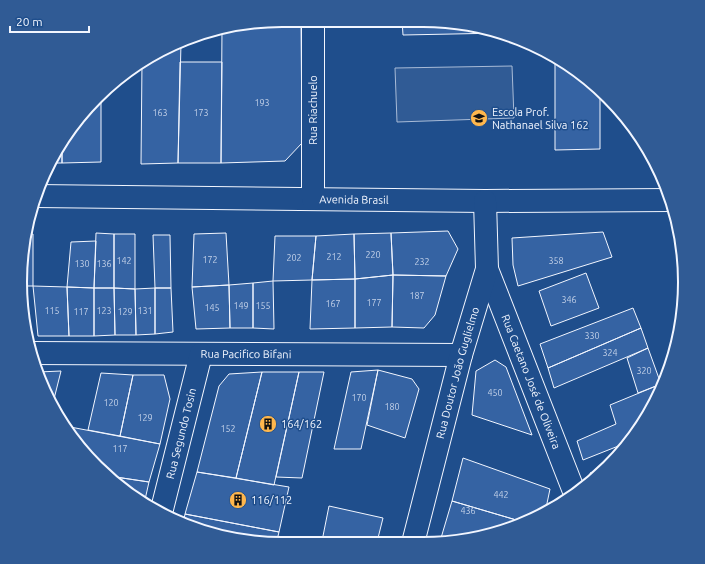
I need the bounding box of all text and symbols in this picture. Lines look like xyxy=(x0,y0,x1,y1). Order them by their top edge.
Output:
scale bar xyxy=(10,8,89,34)
text: 20 m xyxy=(16,15,43,28)
street label: Rua Riachuelo xyxy=(307,75,319,145)
house number: 193 xyxy=(254,98,270,108)
place label: Escola Prof. Nathanael Silva 162 xyxy=(492,106,589,131)
house number: 163 xyxy=(152,108,168,118)
house number: 173 xyxy=(193,108,209,118)
school or university icon: Escola Prof. Nathanael Silva 162 xyxy=(469,108,489,128)
street label: Avenida Brasil xyxy=(319,193,389,206)
house number: 220 xyxy=(365,250,381,260)
house number: 212 xyxy=(326,252,342,262)
house number: 202 xyxy=(286,253,302,263)
house number: 172 xyxy=(202,255,218,265)
house number: 142 xyxy=(116,256,132,266)
house number: 358 xyxy=(548,256,564,266)
house number: 232 xyxy=(414,257,430,267)
house number: 130 xyxy=(74,259,90,269)
house number: 136 xyxy=(96,259,112,269)
house number: 187 xyxy=(409,291,425,301)
house number: 346 xyxy=(561,295,577,305)
house number: 177 xyxy=(366,298,382,308)
house number: 167 xyxy=(325,299,341,309)
house number: 149 xyxy=(233,301,249,311)
house number: 155 xyxy=(255,301,271,311)
house number: 145 xyxy=(204,303,220,313)
street label: Rua Doutor João Guglielmo xyxy=(434,305,481,440)
house number: 115 xyxy=(44,306,60,316)
house number: 123 xyxy=(96,306,112,316)
house number: 131 xyxy=(137,306,153,316)
house number: 117 xyxy=(73,307,89,317)
house number: 129 xyxy=(117,307,133,317)
street label: Rua Caetano José de Oliveira xyxy=(499,313,563,451)
house number: 330 xyxy=(584,331,600,341)
street label: Rua Pacifico Bifani xyxy=(201,348,291,360)
house number: 324 xyxy=(602,348,618,358)
house number: 320 xyxy=(636,366,652,376)
street label: Rua Segundo Tosin xyxy=(164,387,198,480)
house number: 450 xyxy=(487,388,503,398)
house number: 170 xyxy=(351,393,367,403)
house number: 120 xyxy=(103,398,119,408)
house number: 180 xyxy=(384,402,400,412)
house number: 129 xyxy=(137,413,153,423)
building icon: 164/162 xyxy=(258,414,278,434)
place label: 164/162 xyxy=(281,418,322,430)
house number: 152 xyxy=(220,424,236,434)
house number: 117 xyxy=(112,444,128,454)
building icon: 116/112 xyxy=(228,490,248,510)
house number: 442 xyxy=(493,490,509,500)
place label: 116/112 xyxy=(251,494,292,506)
house number: 436 xyxy=(460,506,476,516)

